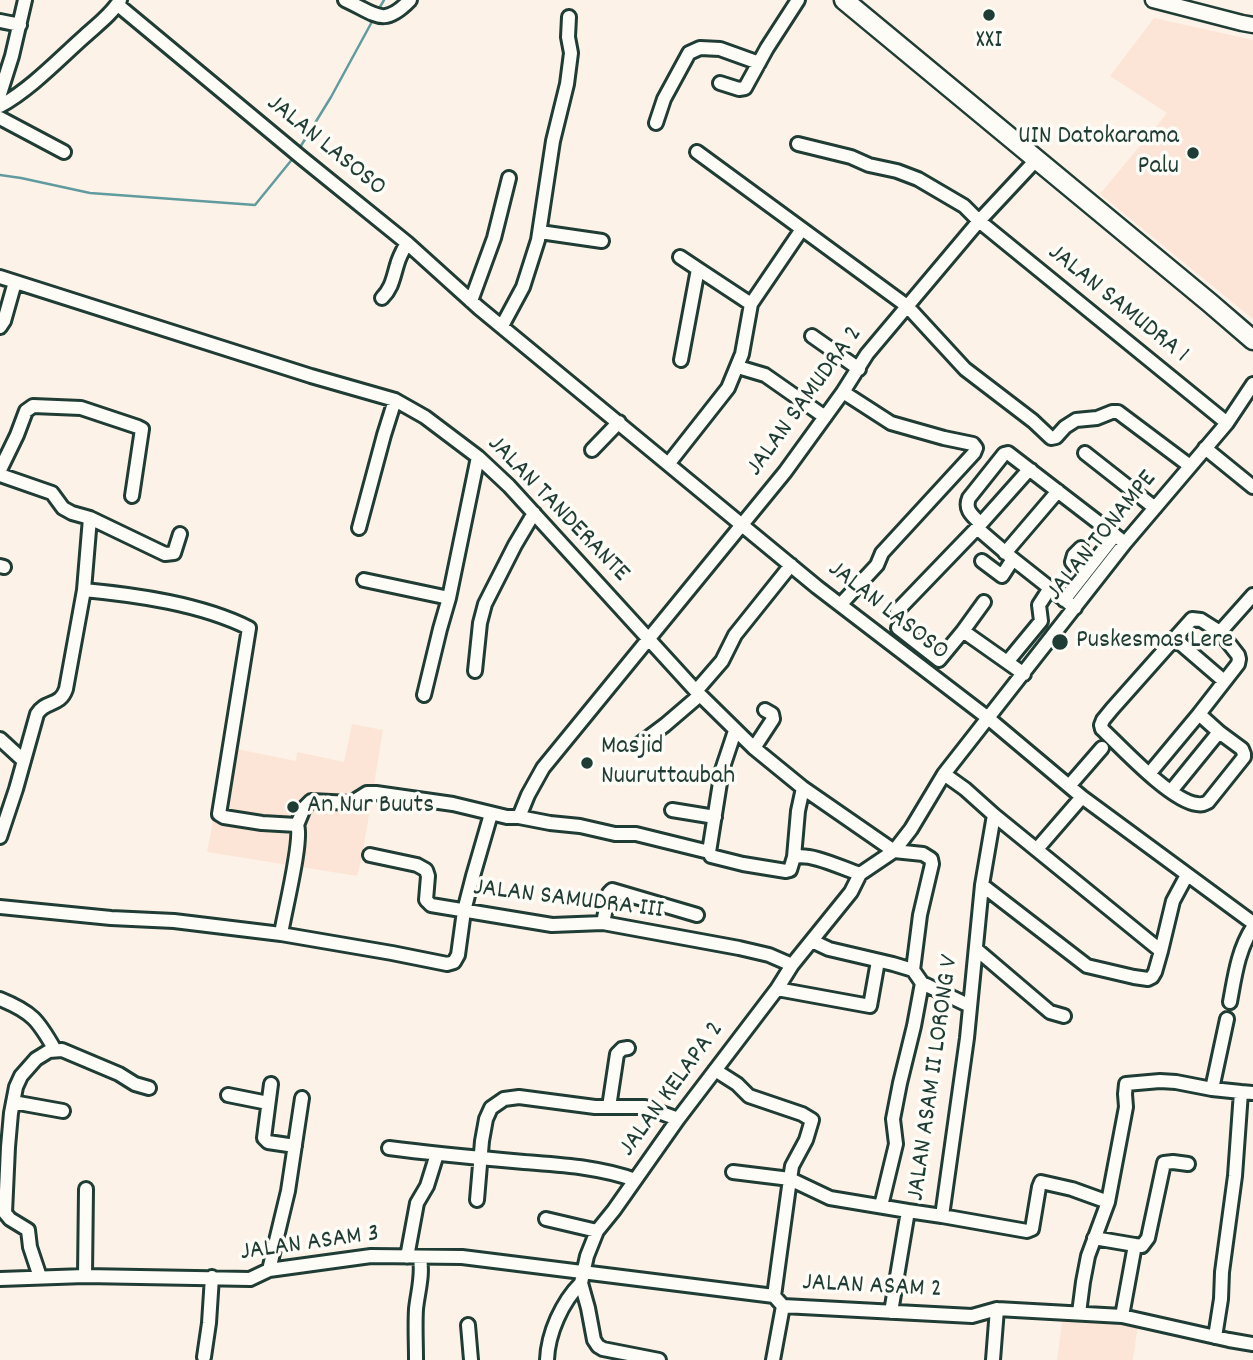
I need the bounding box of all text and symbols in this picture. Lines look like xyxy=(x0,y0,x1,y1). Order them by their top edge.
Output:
marker: XXI xyxy=(981,7,997,23)
place label: XXI xyxy=(976,26,1002,58)
street label: JALAN LASOSO xyxy=(259,89,391,205)
place label: UIN Datokarama Palu xyxy=(1018,122,1179,184)
marker: UIN Datokarama Palu xyxy=(1185,145,1201,161)
street label: JALAN SAMUDRA 1 xyxy=(1040,239,1194,371)
street label: JALAN SAMUDRA 2 xyxy=(741,321,871,483)
street label: JALAN TANDERANTE xyxy=(479,430,635,590)
street label: JALAN TONAMPE xyxy=(1041,466,1165,608)
street label: JALAN LASOSO xyxy=(820,555,954,669)
place label: Puskesmas Lere xyxy=(1076,626,1233,658)
marker: Puskesmas Lere xyxy=(1050,632,1070,652)
place label: Masjid Nuuruttaubah xyxy=(601,732,735,794)
marker: Masjid Nuuruttaubah xyxy=(579,755,595,771)
place label: An Nur Buuts xyxy=(307,791,434,823)
marker: An Nur Buuts xyxy=(285,799,301,815)
street label: JALAN SAMUDRA III xyxy=(471,874,665,928)
street label: JALAN ASAM II LORONG V xyxy=(902,953,968,1203)
street label: JALAN KELAPA 2 xyxy=(614,1016,732,1164)
street label: JALAN ASAM 3 xyxy=(239,1220,381,1270)
street label: JALAN ASAM 2 xyxy=(801,1269,943,1307)

